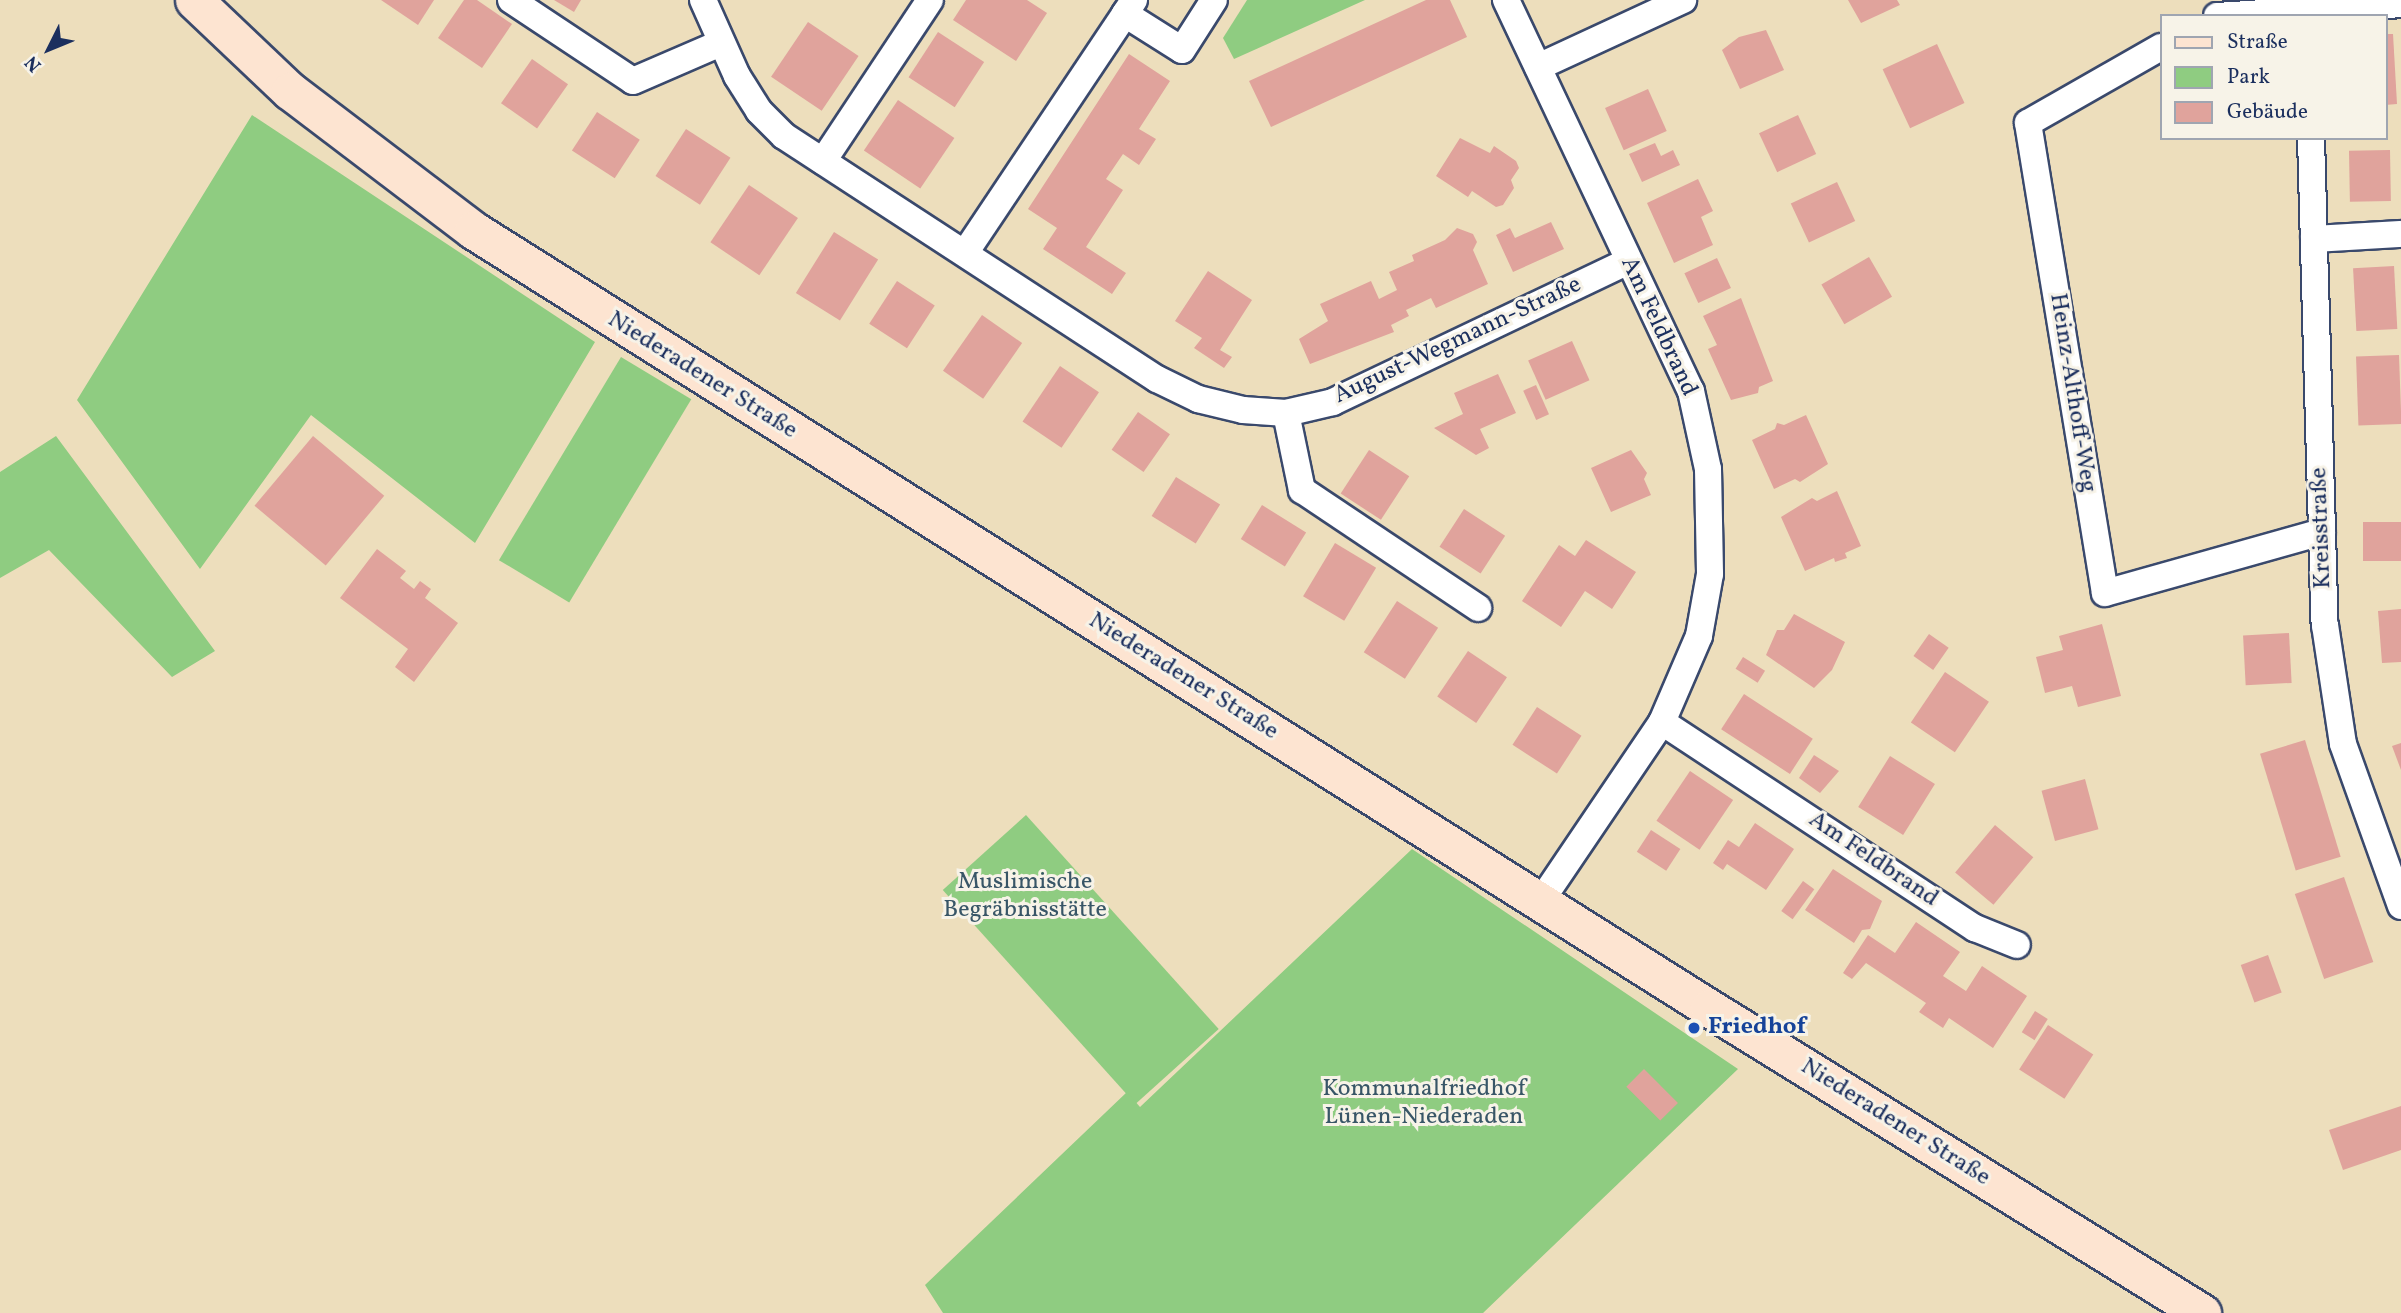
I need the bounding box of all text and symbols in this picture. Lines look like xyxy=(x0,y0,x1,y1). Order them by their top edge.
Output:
north arrow xyxy=(14,14,84,84)
legend xyxy=(2160,14,2387,140)
text: Straße xyxy=(2227,28,2288,57)
text: N xyxy=(19,49,48,77)
text: Park xyxy=(2227,63,2270,92)
text: Gebäude xyxy=(2227,98,2308,127)
street label: Am Feldbrand xyxy=(1613,253,1703,401)
street label: August-Wegmann-Straße xyxy=(1330,271,1586,411)
street label: Heinz-Althoff-Weg xyxy=(2042,291,2102,495)
street label: Niederadener Straße xyxy=(602,306,802,446)
street label: Kreisstraße xyxy=(2305,467,2339,589)
street label: Niederadener Straße xyxy=(1083,607,1283,747)
street label: Am Feldbrand xyxy=(1803,806,1943,914)
park label: Muslimische Begräbnisstätte xyxy=(943,869,1107,925)
place label: Friedhof xyxy=(1708,1014,1806,1042)
marker: Friedhof xyxy=(1686,1020,1702,1036)
street label: Niederadener Straße xyxy=(1795,1053,1995,1193)
park label: Kommunalfriedhof Lünen-Niederaden xyxy=(1322,1076,1526,1132)

